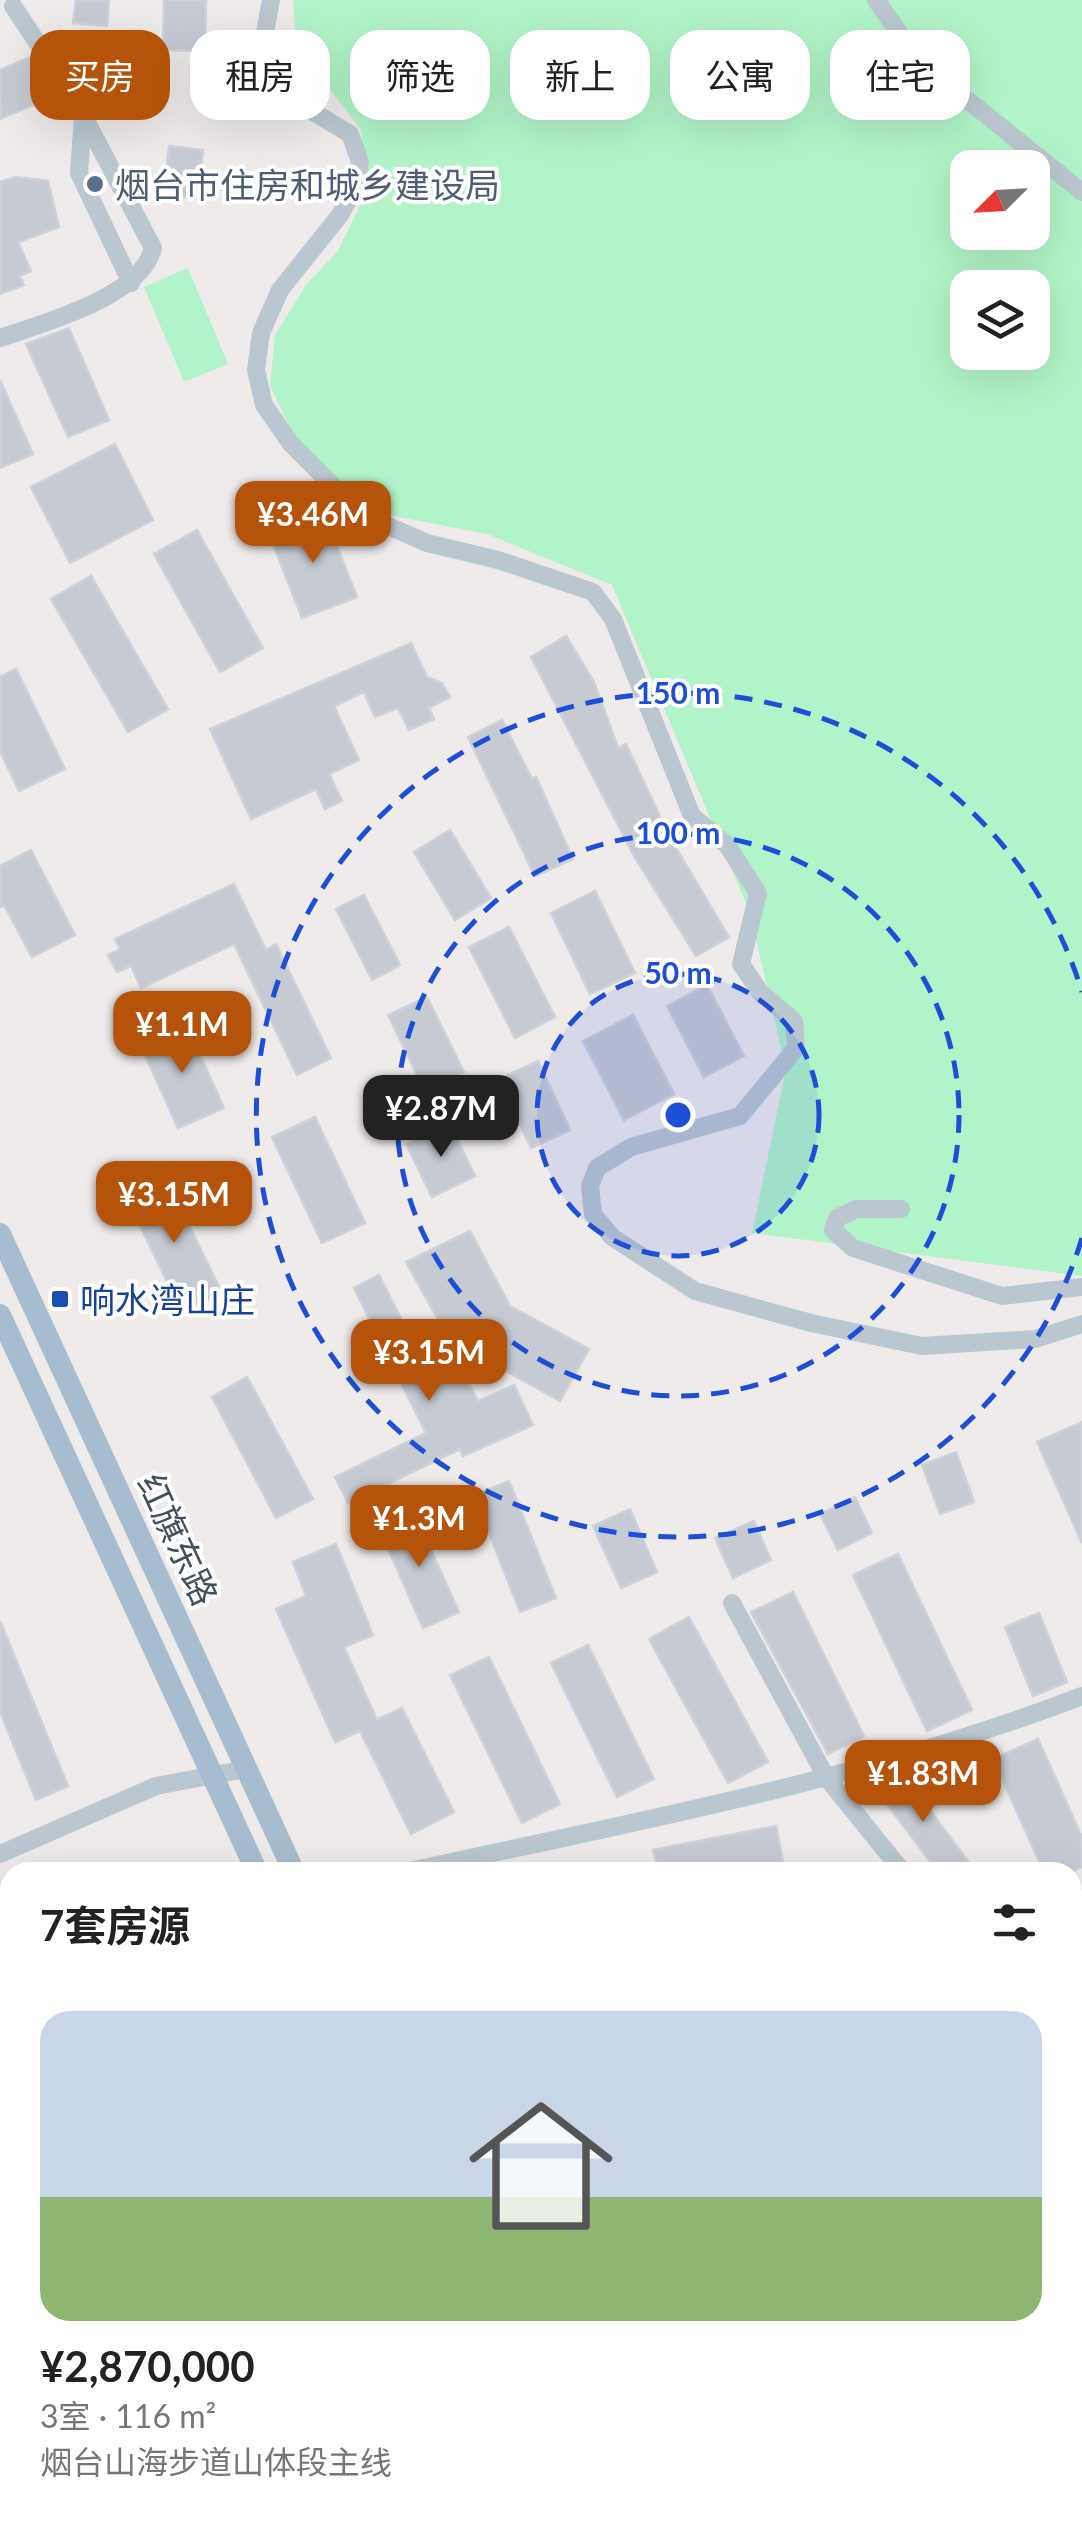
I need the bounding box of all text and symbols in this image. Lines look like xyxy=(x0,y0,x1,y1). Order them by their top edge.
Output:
chip: 买房 xyxy=(30,30,170,120)
chip: 租房 xyxy=(190,30,330,120)
chip: 筛选 xyxy=(350,30,490,120)
chip: 新上 xyxy=(510,30,650,120)
chip: 公寓 xyxy=(670,30,810,120)
chip: 住宅 xyxy=(830,30,970,120)
north arrow xyxy=(950,150,1050,250)
map controls xyxy=(950,150,1050,370)
place label: 烟台市住房和城乡建设局 xyxy=(115,163,500,205)
marker: 烟台市住房和城乡建设局 xyxy=(84,173,106,195)
button: layers xyxy=(950,270,1050,370)
pin: ¥3.46M xyxy=(232,481,394,566)
text: ¥3.46M xyxy=(257,494,369,533)
text: 150 m xyxy=(636,674,720,710)
text: 100 m xyxy=(636,814,720,850)
text: 50 m xyxy=(644,954,712,990)
pin: ¥1.1M xyxy=(112,991,252,1076)
text: ¥1.1M xyxy=(135,1004,229,1043)
pin: ¥2.87M xyxy=(360,1075,522,1160)
text: ¥2.87M xyxy=(385,1088,497,1127)
centre of rings xyxy=(660,1097,696,1133)
pin: ¥3.15M xyxy=(93,1161,255,1246)
text: ¥3.15M xyxy=(118,1174,230,1213)
place label: 响水湾山庄 xyxy=(80,1278,255,1320)
marker: 响水湾山庄 xyxy=(49,1288,71,1310)
pin: ¥3.15M xyxy=(348,1319,510,1404)
text: ¥3.15M xyxy=(373,1332,485,1371)
street label: 红旗东路 xyxy=(130,1467,228,1611)
pin: ¥1.3M xyxy=(349,1485,489,1570)
text: ¥1.3M xyxy=(372,1498,466,1537)
pin: ¥1.83M xyxy=(842,1740,1004,1825)
text: ¥1.83M xyxy=(867,1753,979,1792)
icon: filters xyxy=(987,1895,1042,1950)
text: 7套房源 xyxy=(40,1900,190,1950)
icon: home xyxy=(451,2076,631,2256)
text: ¥2,870,000 xyxy=(40,2341,255,2391)
text: 3室 · 116 m² xyxy=(40,2396,216,2435)
text: 烟台山海步道山体段主线 xyxy=(40,2442,392,2481)

